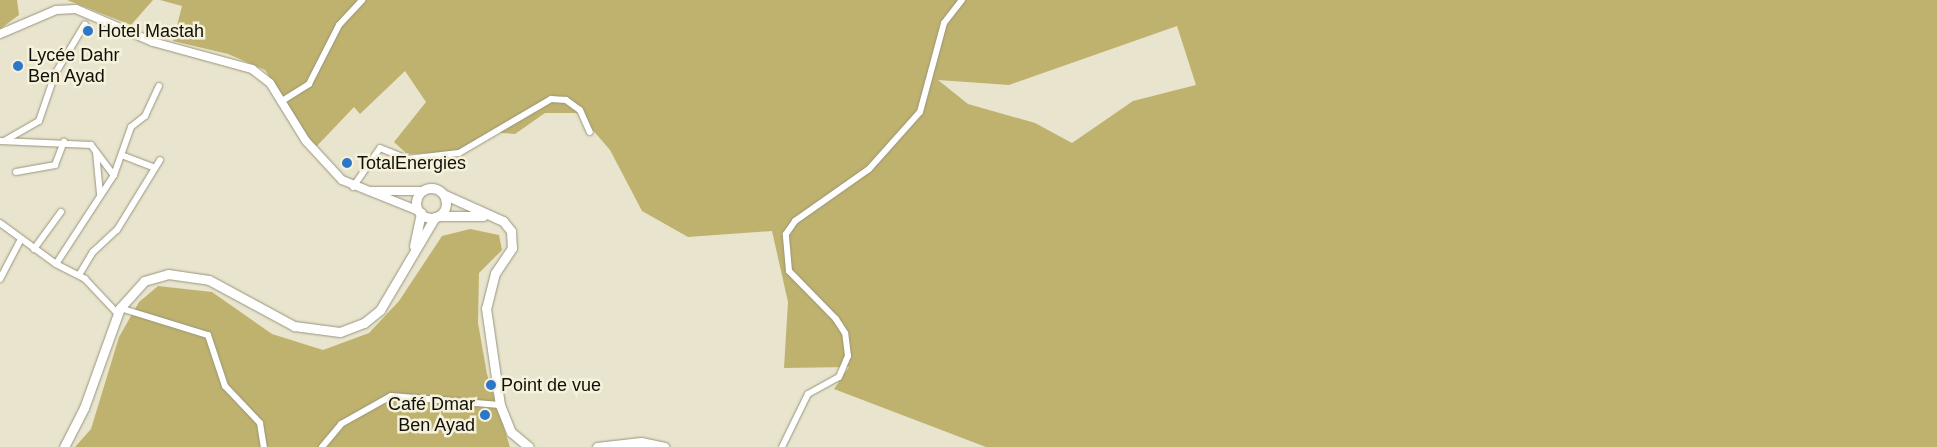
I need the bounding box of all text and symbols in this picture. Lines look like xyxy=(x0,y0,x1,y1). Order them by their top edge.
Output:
place label: Hotel Mastah xyxy=(98,20,204,42)
marker: Hotel Mastah xyxy=(82,25,94,37)
place label: Lycée Dahr Ben Ayad xyxy=(28,45,119,88)
marker: Lycée Dahr Ben Ayad xyxy=(12,60,24,72)
place label: TotalEnergies xyxy=(357,152,466,174)
marker: TotalEnergies xyxy=(341,157,353,169)
place label: Point de vue xyxy=(501,374,601,396)
marker: Point de vue xyxy=(485,379,497,391)
place label: Café Dmar Ben Ayad xyxy=(388,394,475,436)
marker: Café Dmar Ben Ayad xyxy=(479,409,491,421)

